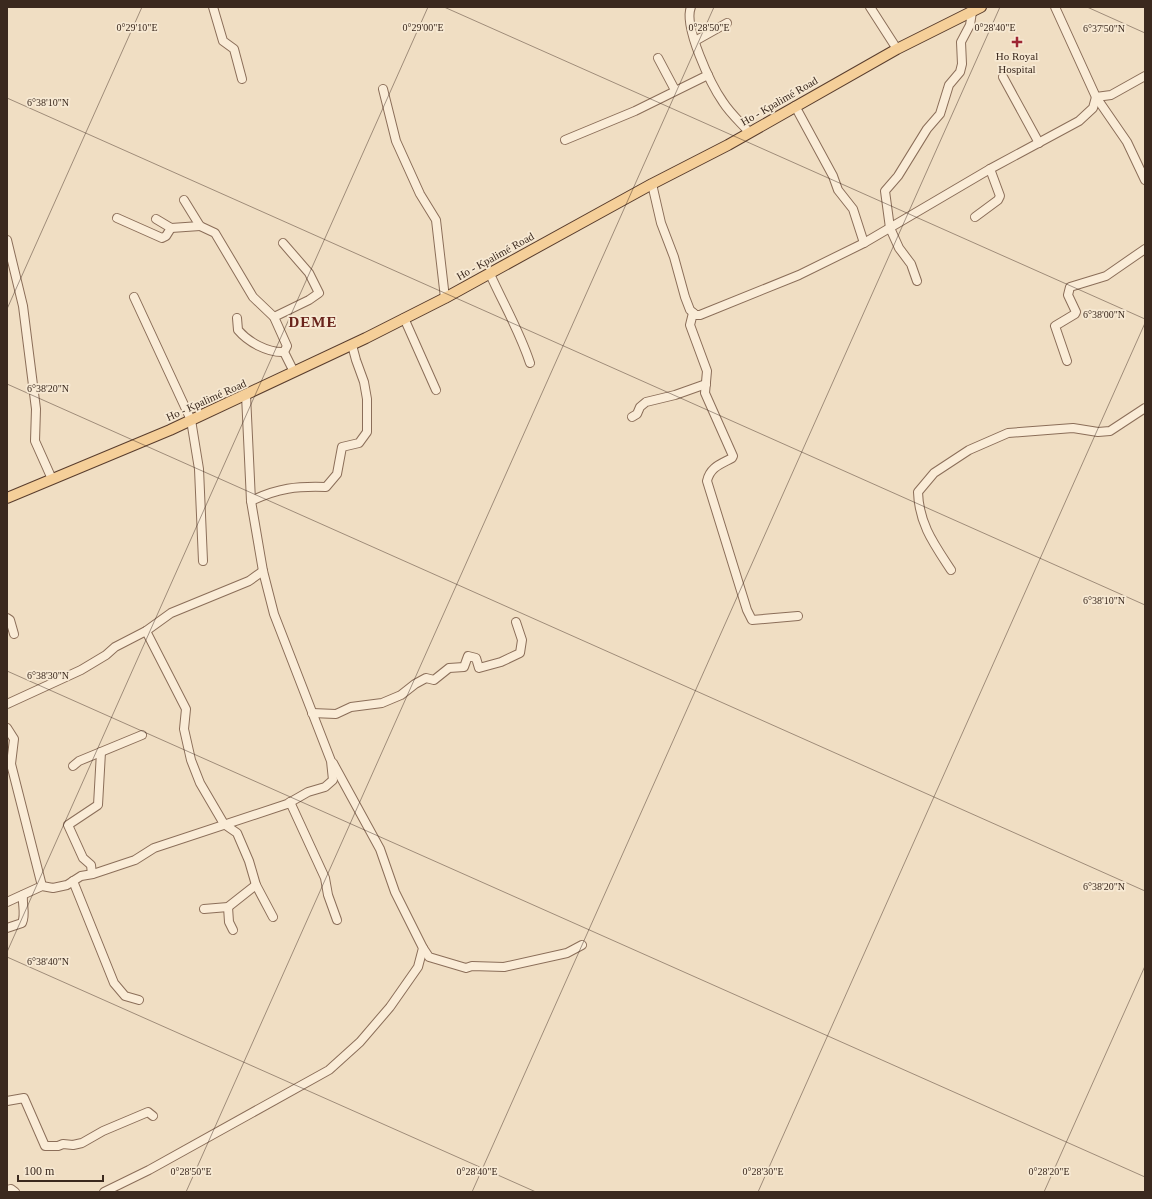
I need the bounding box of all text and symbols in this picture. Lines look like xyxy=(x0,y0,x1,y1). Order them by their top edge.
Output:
text: 0°29'10"E xyxy=(117,22,158,33)
text: 0°29'00"E xyxy=(403,22,444,33)
text: 0°28'50"E xyxy=(689,22,730,33)
text: 0°28'40"E xyxy=(975,22,1016,33)
text: 6°37'50"N xyxy=(1083,23,1125,34)
marker: Ho Royal Hospital xyxy=(1011,36,1023,48)
place label: Ho Royal Hospital xyxy=(996,50,1038,75)
street label: Ho - Kpalimé Road xyxy=(739,74,820,128)
text: 6°38'10"N xyxy=(27,97,69,108)
street label: Ho - Kpalimé Road xyxy=(454,230,536,282)
text: 6°38'00"N xyxy=(1083,309,1125,320)
district label: DEME xyxy=(289,314,338,330)
street label: Ho - Kpalimé Road xyxy=(164,377,248,423)
text: 6°38'20"N xyxy=(27,383,69,394)
text: 6°38'10"N xyxy=(1083,595,1125,606)
text: 6°38'30"N xyxy=(27,670,69,681)
text: 6°38'20"N xyxy=(1083,881,1125,892)
text: 6°38'40"N xyxy=(27,956,69,967)
scale bar xyxy=(18,1157,103,1183)
text: 100 m xyxy=(24,1164,55,1178)
text: 0°28'50"E xyxy=(171,1166,212,1177)
text: 0°28'40"E xyxy=(457,1166,498,1177)
text: 0°28'30"E xyxy=(743,1166,784,1177)
text: 0°28'20"E xyxy=(1029,1166,1070,1177)

